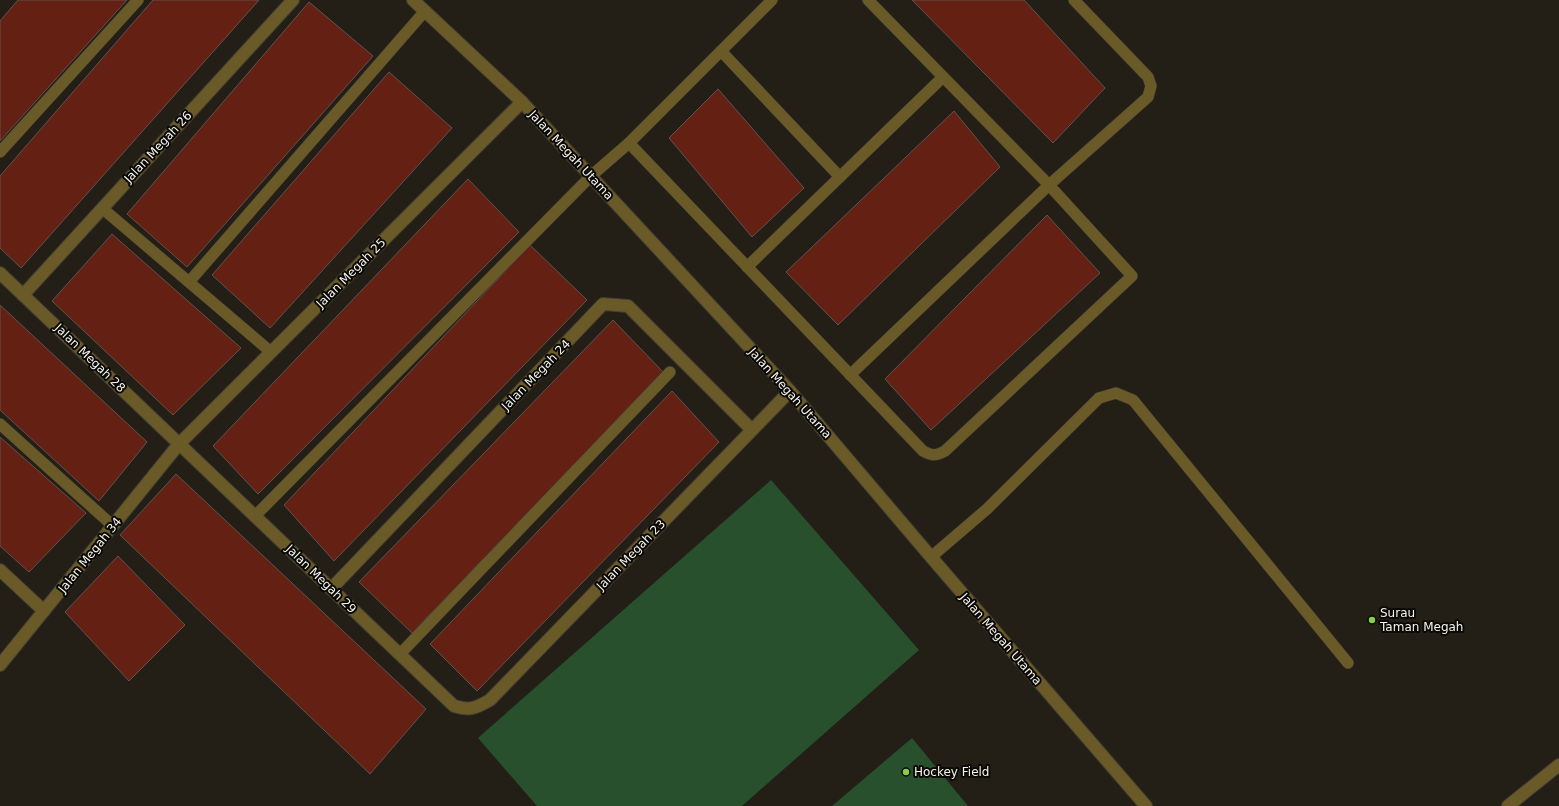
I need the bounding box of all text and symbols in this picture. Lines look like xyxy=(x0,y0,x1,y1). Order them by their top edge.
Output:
street label: Jalan Megah Utama xyxy=(525,107,616,203)
street label: Jalan Megah 26 xyxy=(121,108,195,186)
street label: Jalan Megah 25 xyxy=(313,235,389,311)
street label: Jalan Megah 28 xyxy=(51,320,128,395)
street label: Jalan Megah 24 xyxy=(498,337,573,414)
street label: Jalan Megah Utama xyxy=(745,344,834,441)
street label: Jalan Megah 34 xyxy=(55,515,125,596)
street label: Jalan Megah 23 xyxy=(593,517,668,594)
street label: Jalan Megah 29 xyxy=(282,541,359,616)
street label: Jalan Megah Utama xyxy=(957,589,1045,688)
place label: Surau Taman Megah xyxy=(1379,606,1463,634)
marker: Surau Taman Megah xyxy=(1367,615,1377,625)
place label: Hockey Field xyxy=(914,765,989,779)
marker: Hockey Field xyxy=(901,767,911,777)

